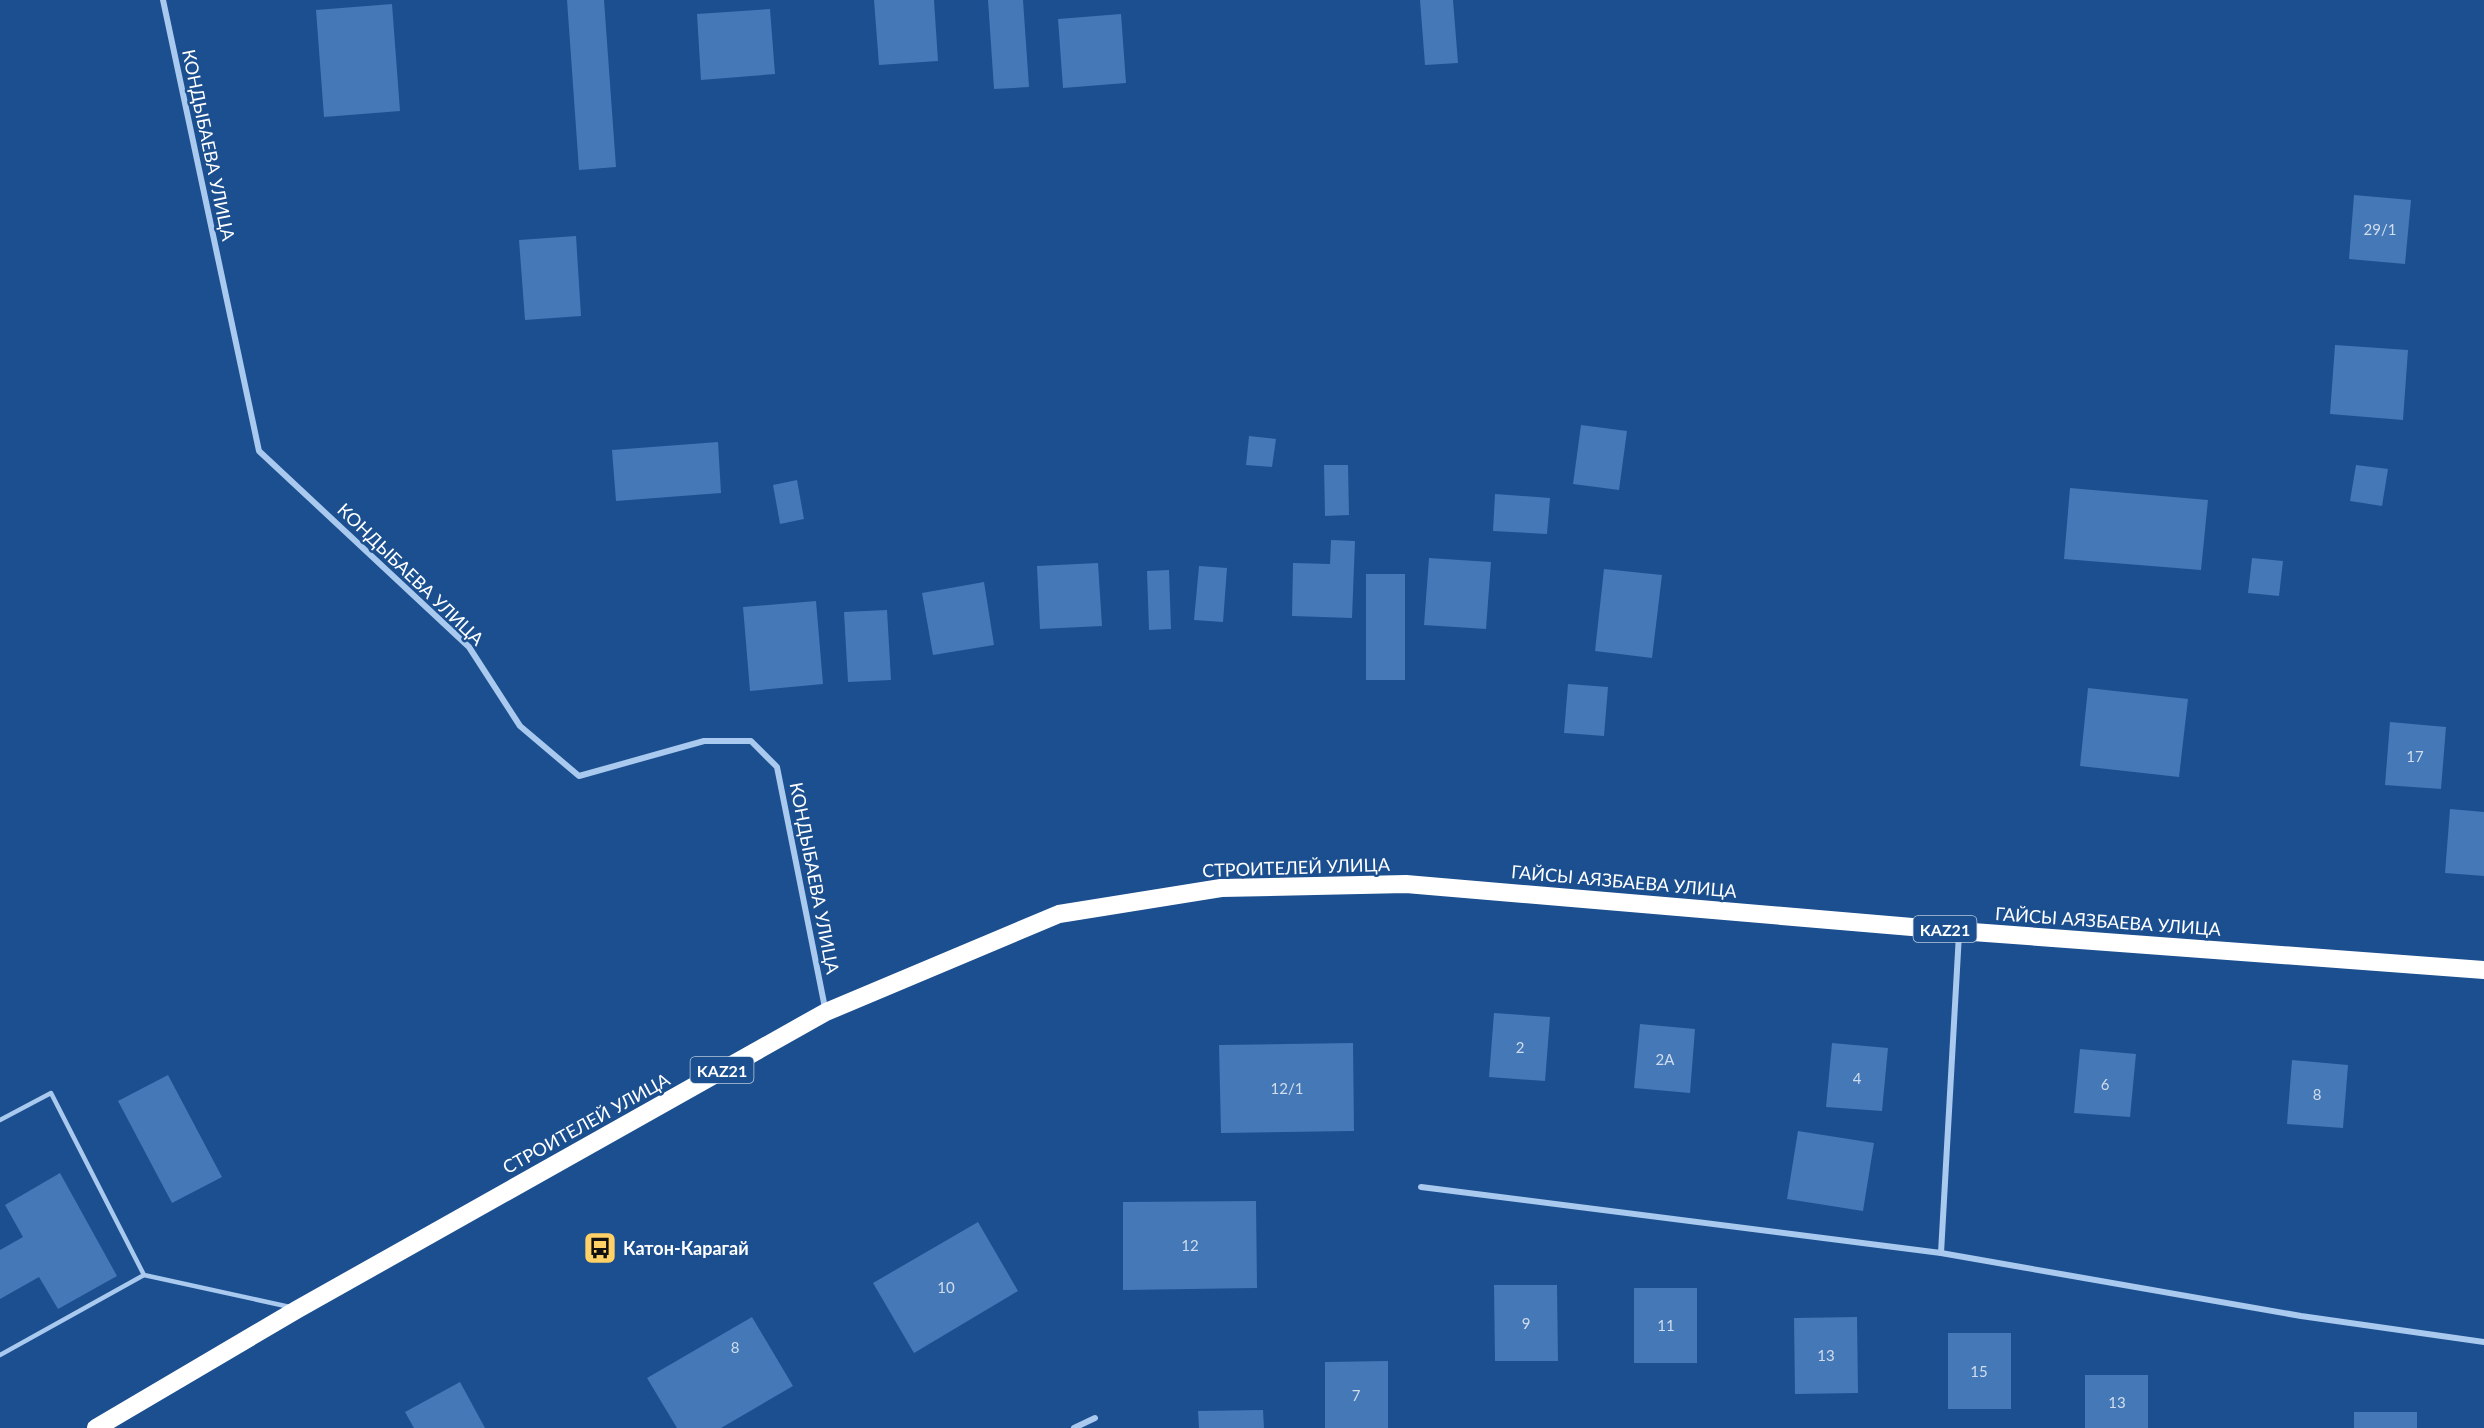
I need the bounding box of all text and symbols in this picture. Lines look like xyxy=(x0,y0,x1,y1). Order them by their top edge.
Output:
street label: КОНДЫБАЕВА УЛИЦА xyxy=(178,47,240,243)
house number: 29/1 xyxy=(2364,220,2396,238)
street label: КОНДЫБАЕВА УЛИЦА xyxy=(333,498,489,650)
house number: 17 xyxy=(2406,747,2424,765)
street label: КОНДЫБАЕВА УЛИЦА xyxy=(786,780,845,977)
street label: СТРОИТЕЛЕЙ УЛИЦА xyxy=(1202,853,1391,881)
street label: ГАЙСЫ АЯЗБАЕВА УЛИЦА xyxy=(1510,860,1738,902)
street label: ГАЙСЫ АЯЗБАЕВА УЛИЦА xyxy=(1994,902,2222,940)
road number: KAZ21 xyxy=(1914,916,1976,942)
house number: 2 xyxy=(1516,1038,1524,1056)
house number: 2А xyxy=(1656,1050,1675,1068)
road number: KAZ21 xyxy=(690,1057,754,1083)
street label: СТРОИТЕЛЕЙ УЛИЦА xyxy=(499,1067,674,1178)
house number: 4 xyxy=(1853,1069,1862,1087)
house number: 6 xyxy=(2101,1075,2110,1093)
house number: 12/1 xyxy=(1271,1079,1303,1097)
house number: 8 xyxy=(2313,1085,2321,1103)
bus stop icon: Катон-Карагай xyxy=(582,1230,618,1266)
house number: 12 xyxy=(1181,1236,1199,1254)
place label: Катон-Карагай xyxy=(623,1237,749,1259)
house number: 10 xyxy=(937,1278,955,1296)
house number: 9 xyxy=(1522,1314,1530,1332)
house number: 11 xyxy=(1657,1316,1675,1334)
house number: 8 xyxy=(731,1338,739,1356)
house number: 13 xyxy=(1817,1346,1835,1364)
house number: 15 xyxy=(1970,1362,1988,1380)
house number: 7 xyxy=(1352,1386,1361,1404)
house number: 13 xyxy=(2108,1393,2126,1411)

